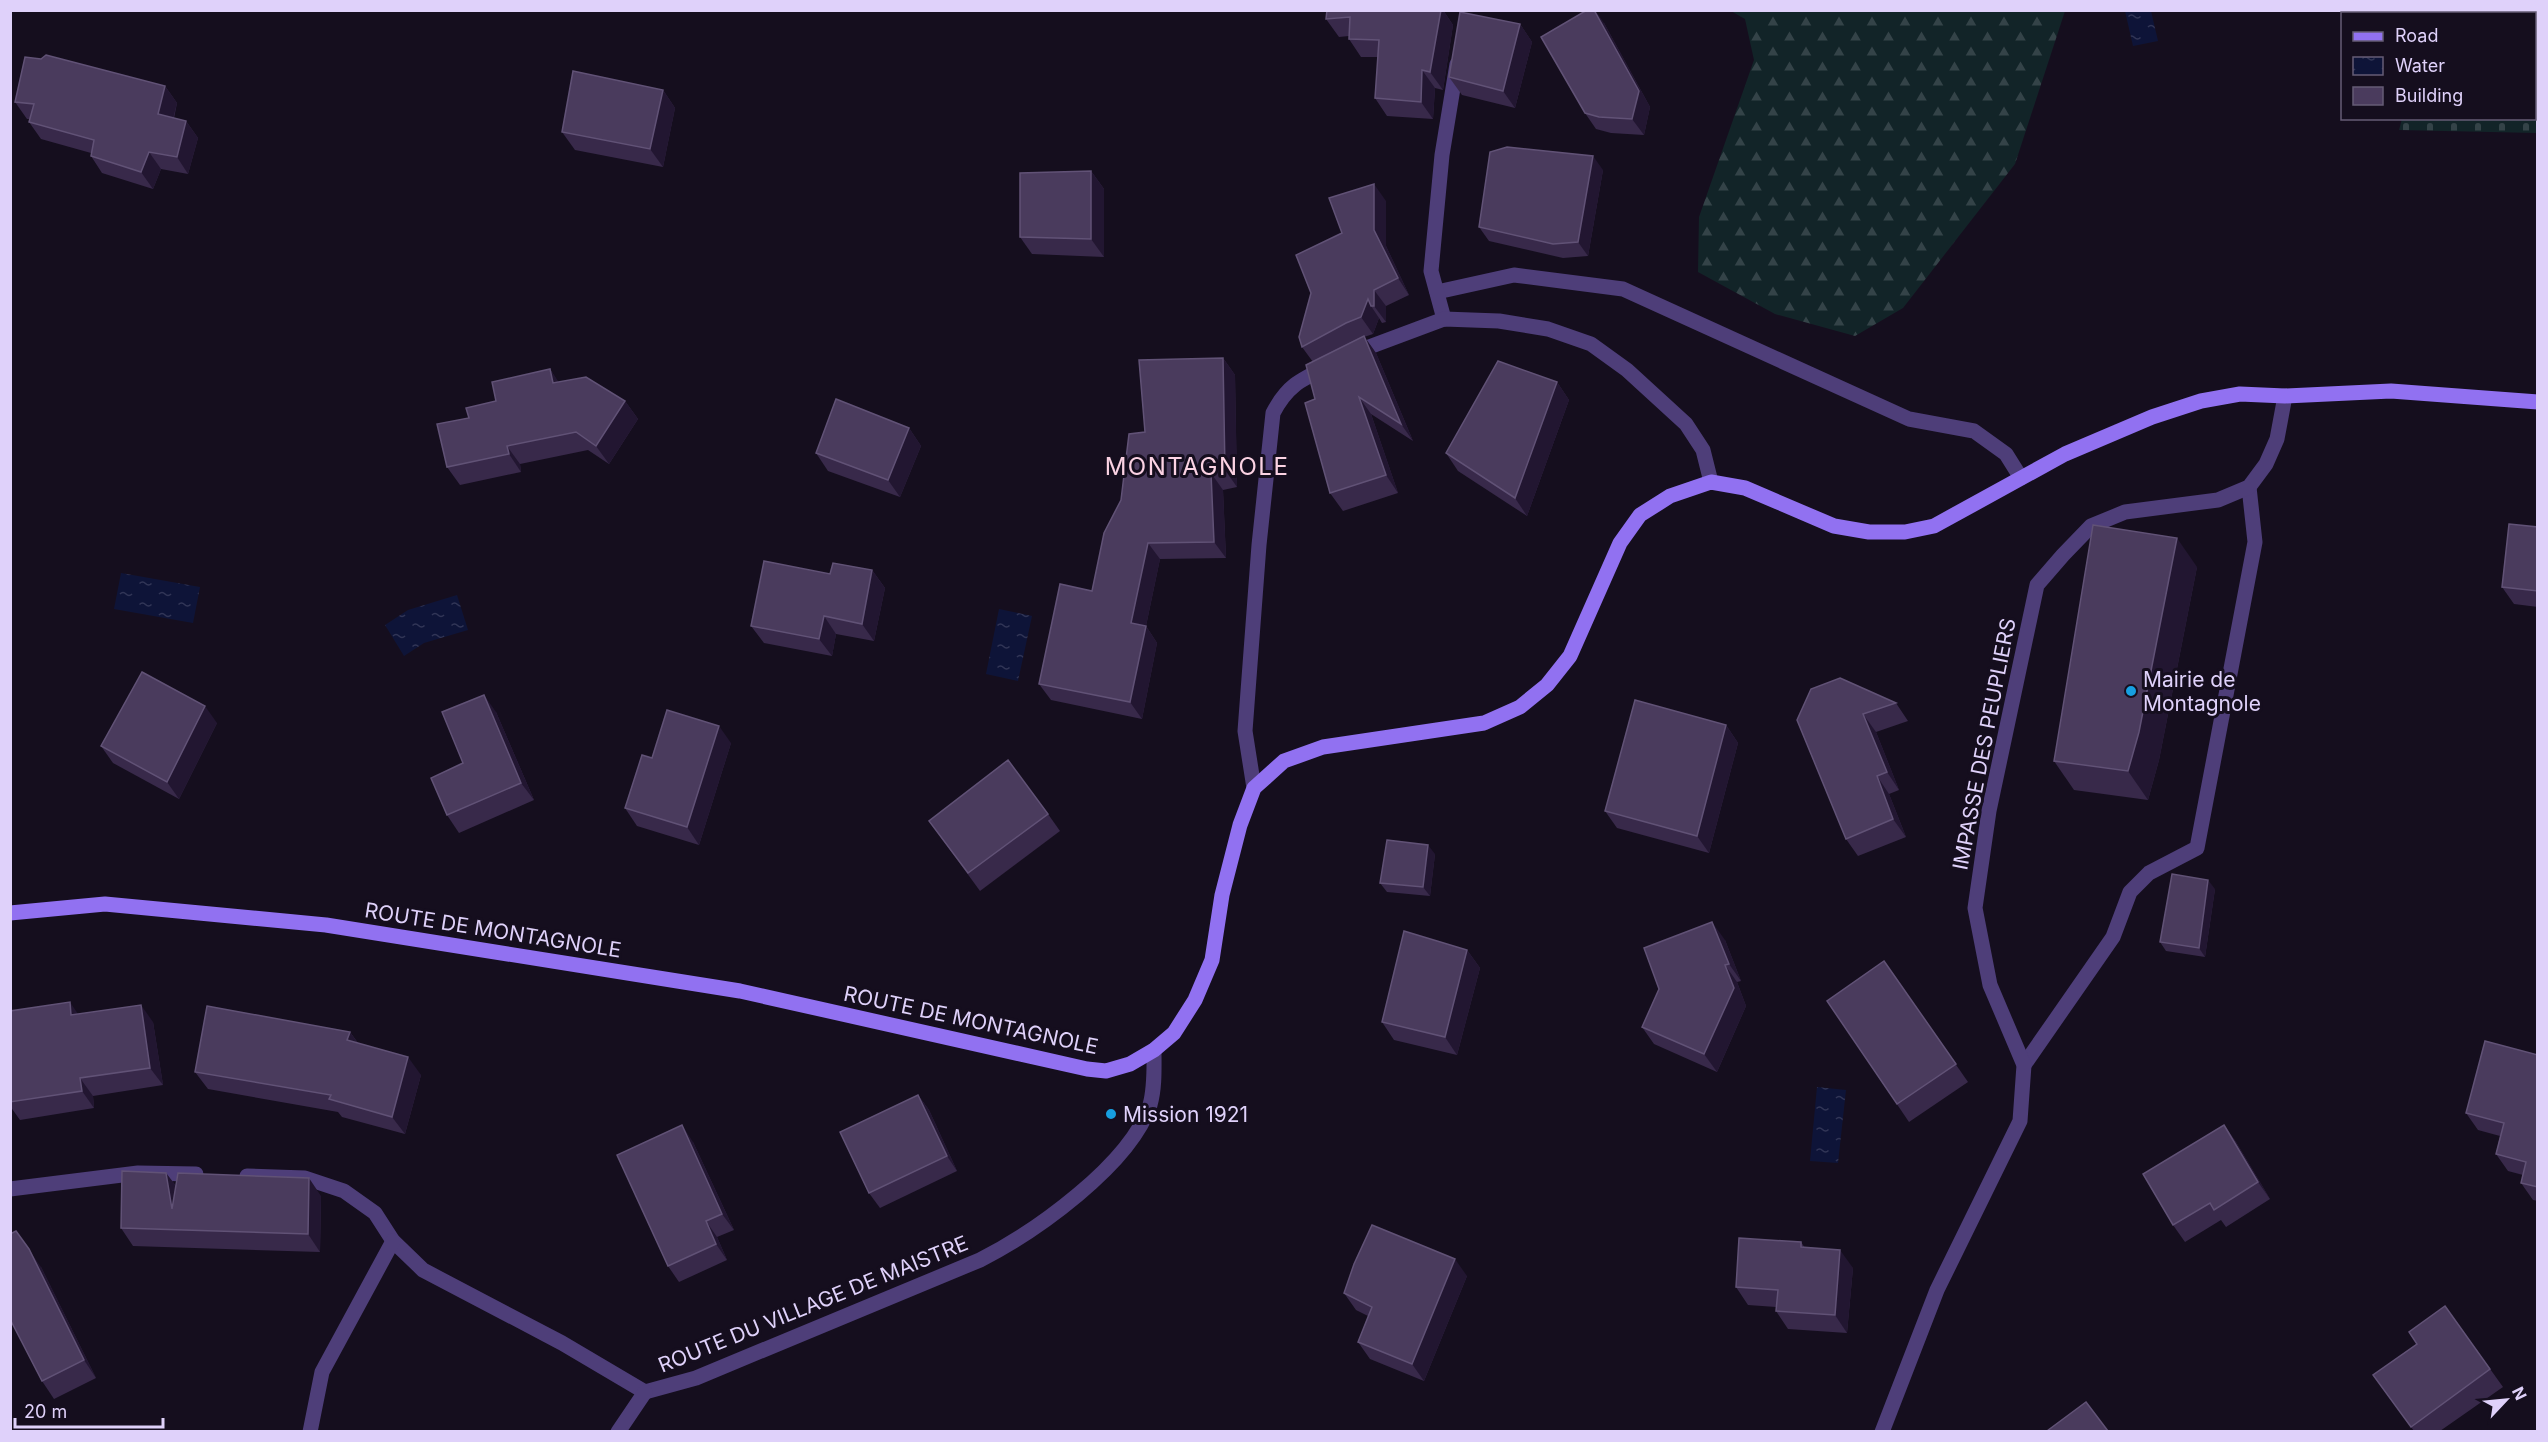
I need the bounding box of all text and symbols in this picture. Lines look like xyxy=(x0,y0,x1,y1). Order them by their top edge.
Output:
legend xyxy=(2341,12,2536,120)
text: Road xyxy=(2395,25,2438,46)
text: Water xyxy=(2395,55,2445,76)
text: Building xyxy=(2395,85,2463,106)
district label: MONTAGNOLE xyxy=(1105,452,1289,481)
street label: IMPASSE DES PEUPLIERS xyxy=(1947,616,2021,872)
place label: Mairie de Montagnole xyxy=(2143,667,2261,716)
marker: Mairie de Montagnole xyxy=(2124,684,2138,698)
street label: ROUTE DE MONTAGNOLE xyxy=(363,897,623,963)
street label: ROUTE DE MONTAGNOLE xyxy=(842,981,1100,1059)
place label: Mission 1921 xyxy=(1123,1102,1248,1127)
marker: Mission 1921 xyxy=(1104,1107,1118,1121)
street label: ROUTE DU VILLAGE DE MAISTRE xyxy=(655,1230,971,1378)
north arrow xyxy=(2476,1370,2536,1430)
text: N xyxy=(2508,1384,2531,1403)
scale bar xyxy=(15,1391,164,1429)
text: 20 m xyxy=(24,1401,67,1422)

